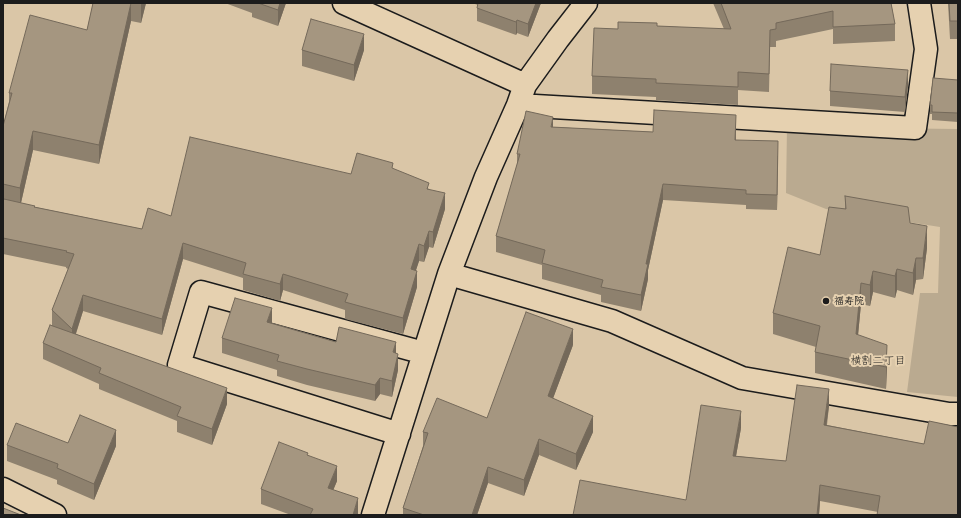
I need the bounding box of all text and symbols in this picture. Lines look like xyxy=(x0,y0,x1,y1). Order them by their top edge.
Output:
place label: 福寿院 xyxy=(834,295,864,307)
marker: 福寿院 xyxy=(821,296,831,306)
district label: 横割二丁目 xyxy=(851,354,905,368)

